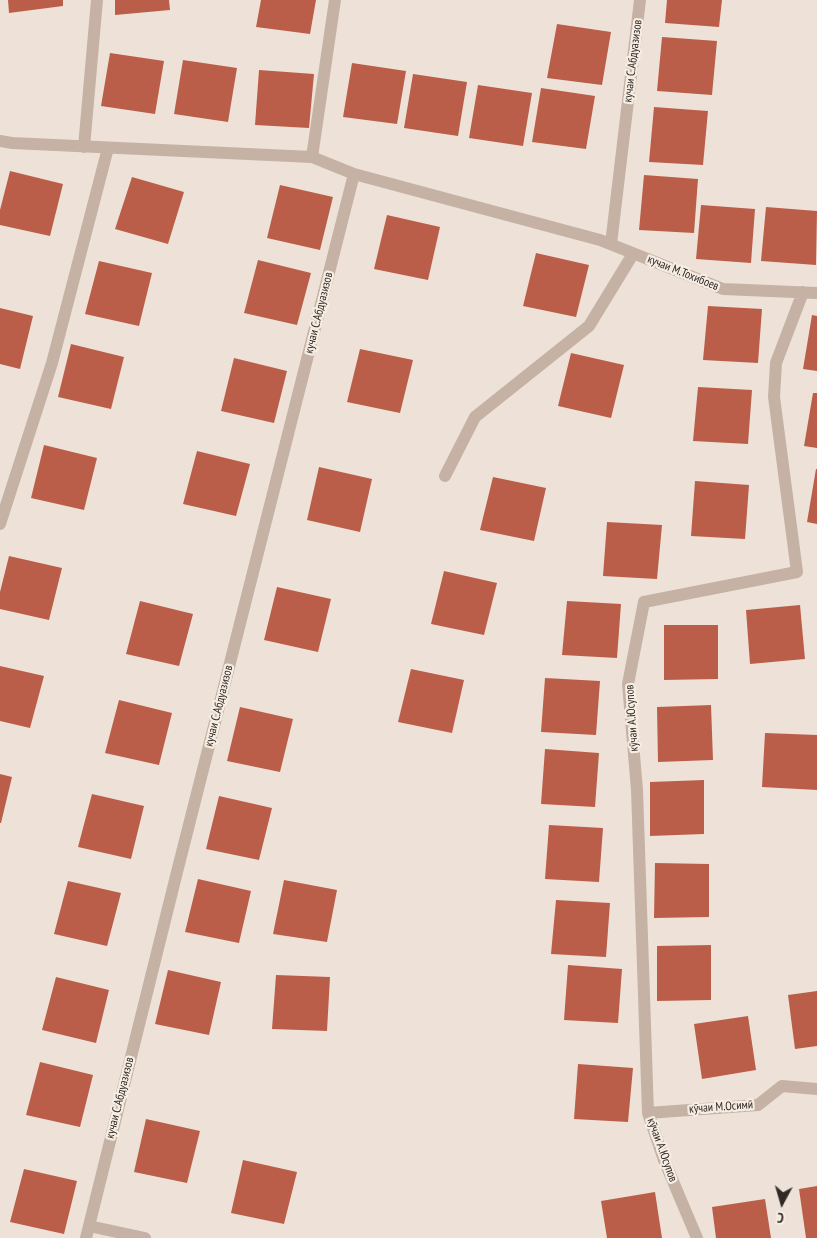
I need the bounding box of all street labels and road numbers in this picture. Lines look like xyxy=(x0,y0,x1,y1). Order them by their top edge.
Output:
street label: кучаи С.Абдуазизов xyxy=(621,19,645,103)
street label: кучаи М.Тохибоев xyxy=(645,252,721,294)
street label: кучаи С.Абдуазизов xyxy=(302,271,336,355)
street label: кучаи С.Абдуазизов xyxy=(202,664,236,748)
street label: кӯчаи А.Юсупов xyxy=(622,684,642,752)
street label: кучаи С.Абдуазизов xyxy=(103,1056,137,1140)
street label: кӯчаи М.Осимӣ xyxy=(689,1098,753,1116)
street label: кӯчаи А.Юсупов xyxy=(644,1116,680,1184)

